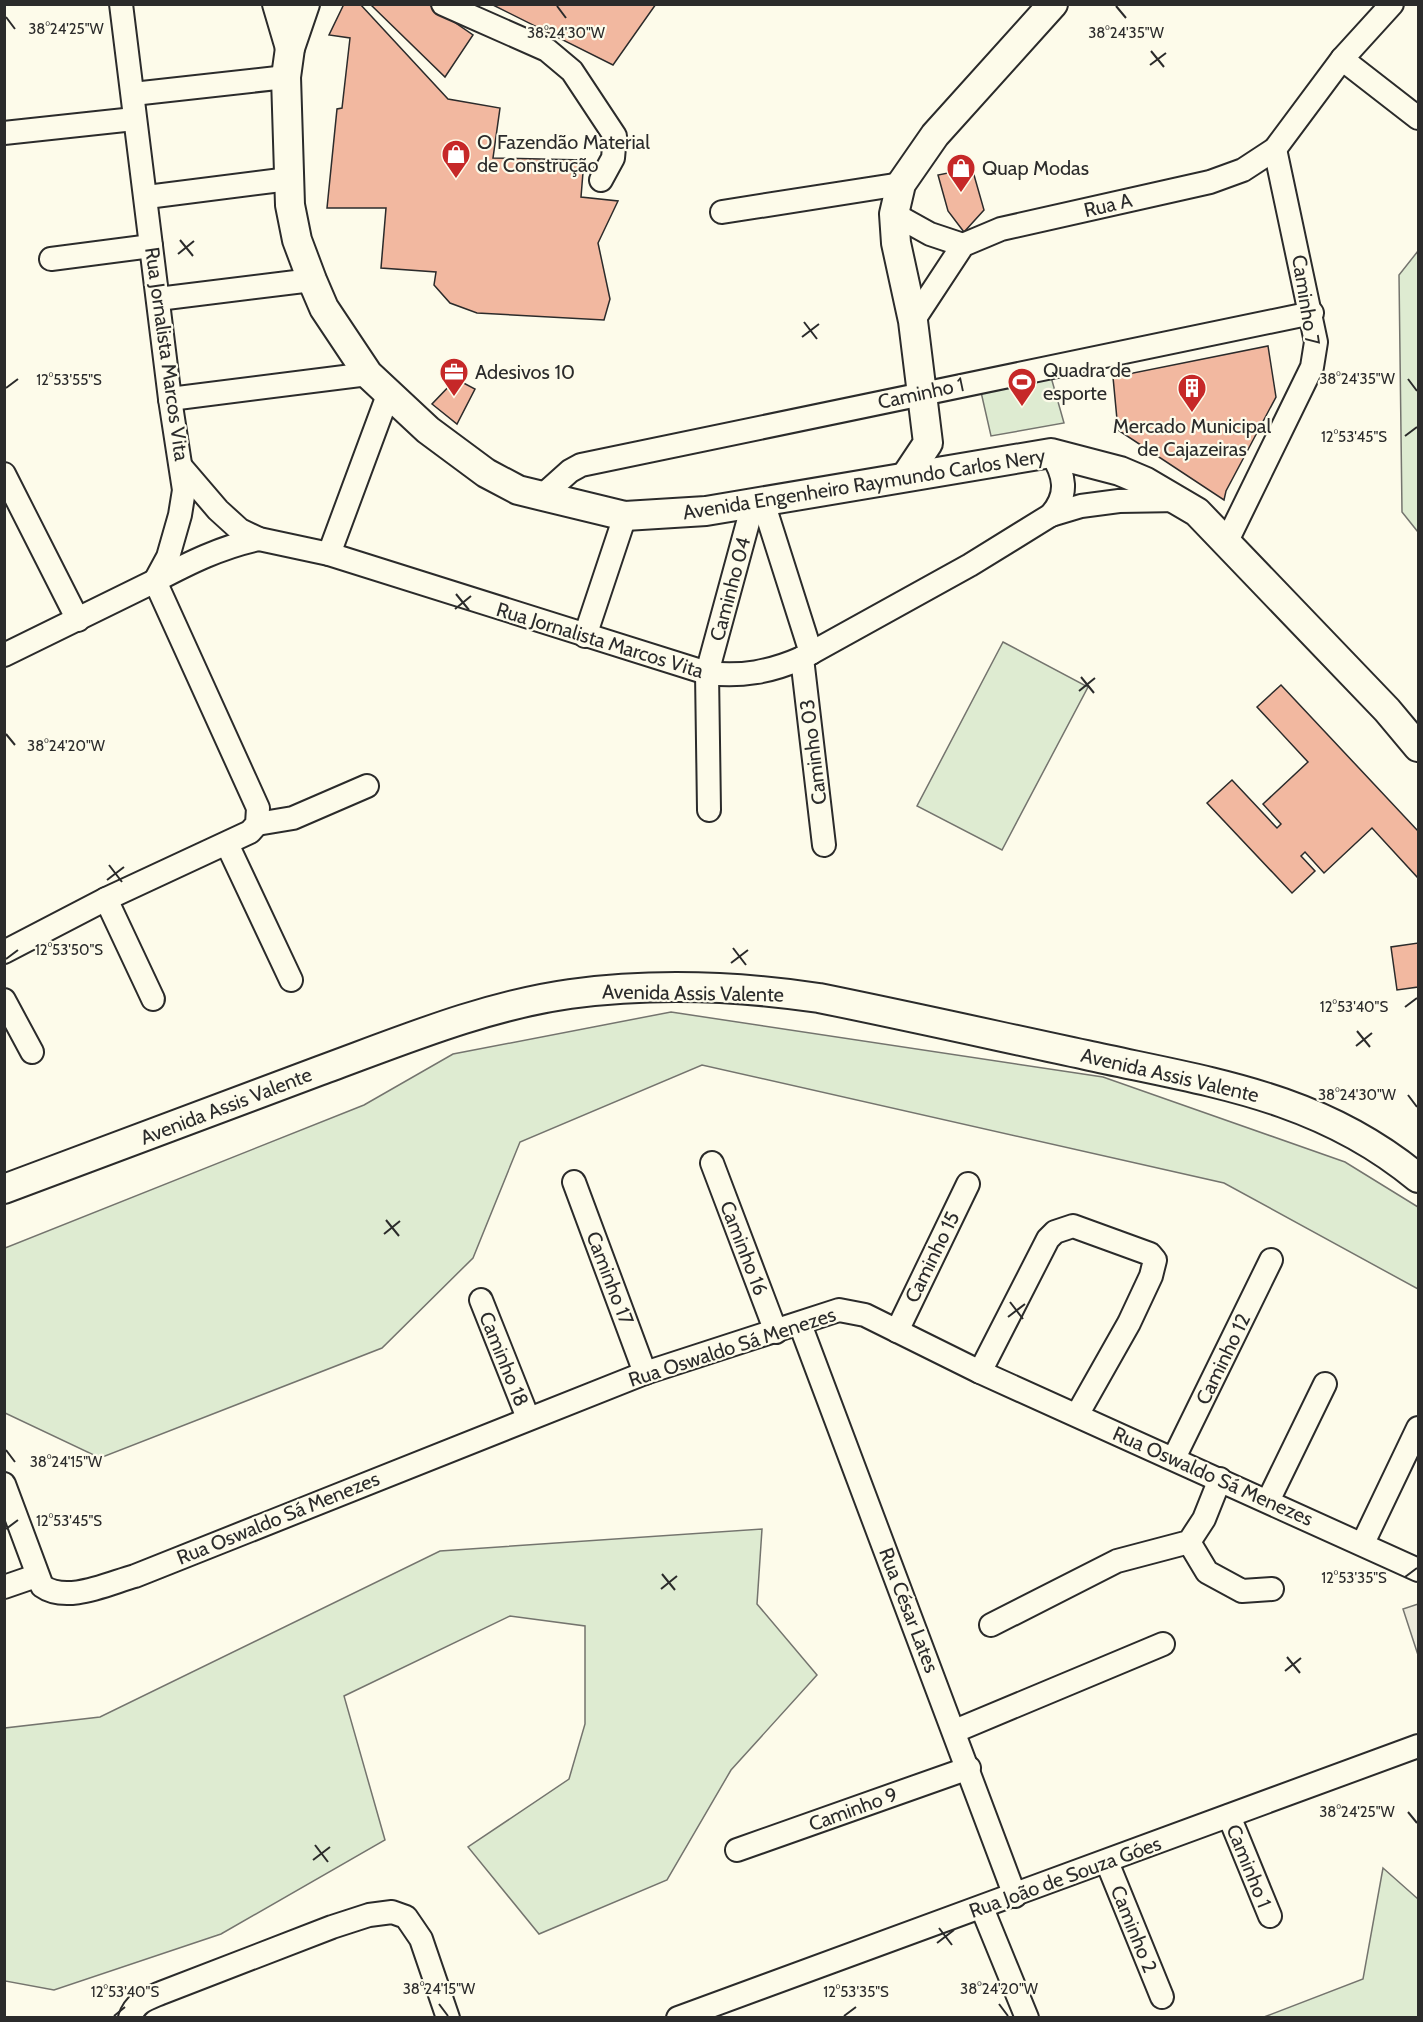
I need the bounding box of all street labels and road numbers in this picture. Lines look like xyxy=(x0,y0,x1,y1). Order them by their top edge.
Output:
street label: Rua A xyxy=(1082,188,1135,222)
street label: Rua Jornalista Marcos Vita xyxy=(140,246,194,463)
street label: Caminho 7 xyxy=(1287,253,1325,347)
street label: Caminho 1 xyxy=(876,372,966,414)
street label: Avenida Engenheiro Raymundo Carlos Nery xyxy=(681,443,1047,525)
street label: Caminho 04 xyxy=(705,534,756,644)
street label: Rua Jornalista Marcos Vita xyxy=(493,597,707,683)
street label: Caminho 03 xyxy=(795,698,831,806)
street label: Avenida Assis Valente xyxy=(602,979,784,1007)
street label: Avenida Assis Valente xyxy=(1079,1043,1261,1107)
street label: Avenida Assis Valente xyxy=(137,1062,315,1150)
street label: Caminho 16 xyxy=(715,1197,773,1299)
street label: Caminho 15 xyxy=(900,1207,964,1307)
street label: Caminho 17 xyxy=(581,1228,639,1328)
street label: Rua Oswaldo Sá Menezes xyxy=(625,1302,839,1392)
street label: Caminho 18 xyxy=(474,1308,534,1410)
street label: Caminho 12 xyxy=(1191,1310,1255,1408)
street label: Rua Oswaldo Sá Menezes xyxy=(1109,1421,1317,1531)
street label: Rua Oswaldo Sá Menezes xyxy=(173,1466,383,1570)
street label: Rua César Lates xyxy=(874,1544,944,1676)
street label: Caminho 9 xyxy=(805,1782,901,1836)
street label: Caminho 1 xyxy=(1221,1821,1277,1911)
street label: Rua João de Souza Góes xyxy=(966,1831,1164,1923)
street label: Caminho 2 xyxy=(1106,1882,1162,1976)

